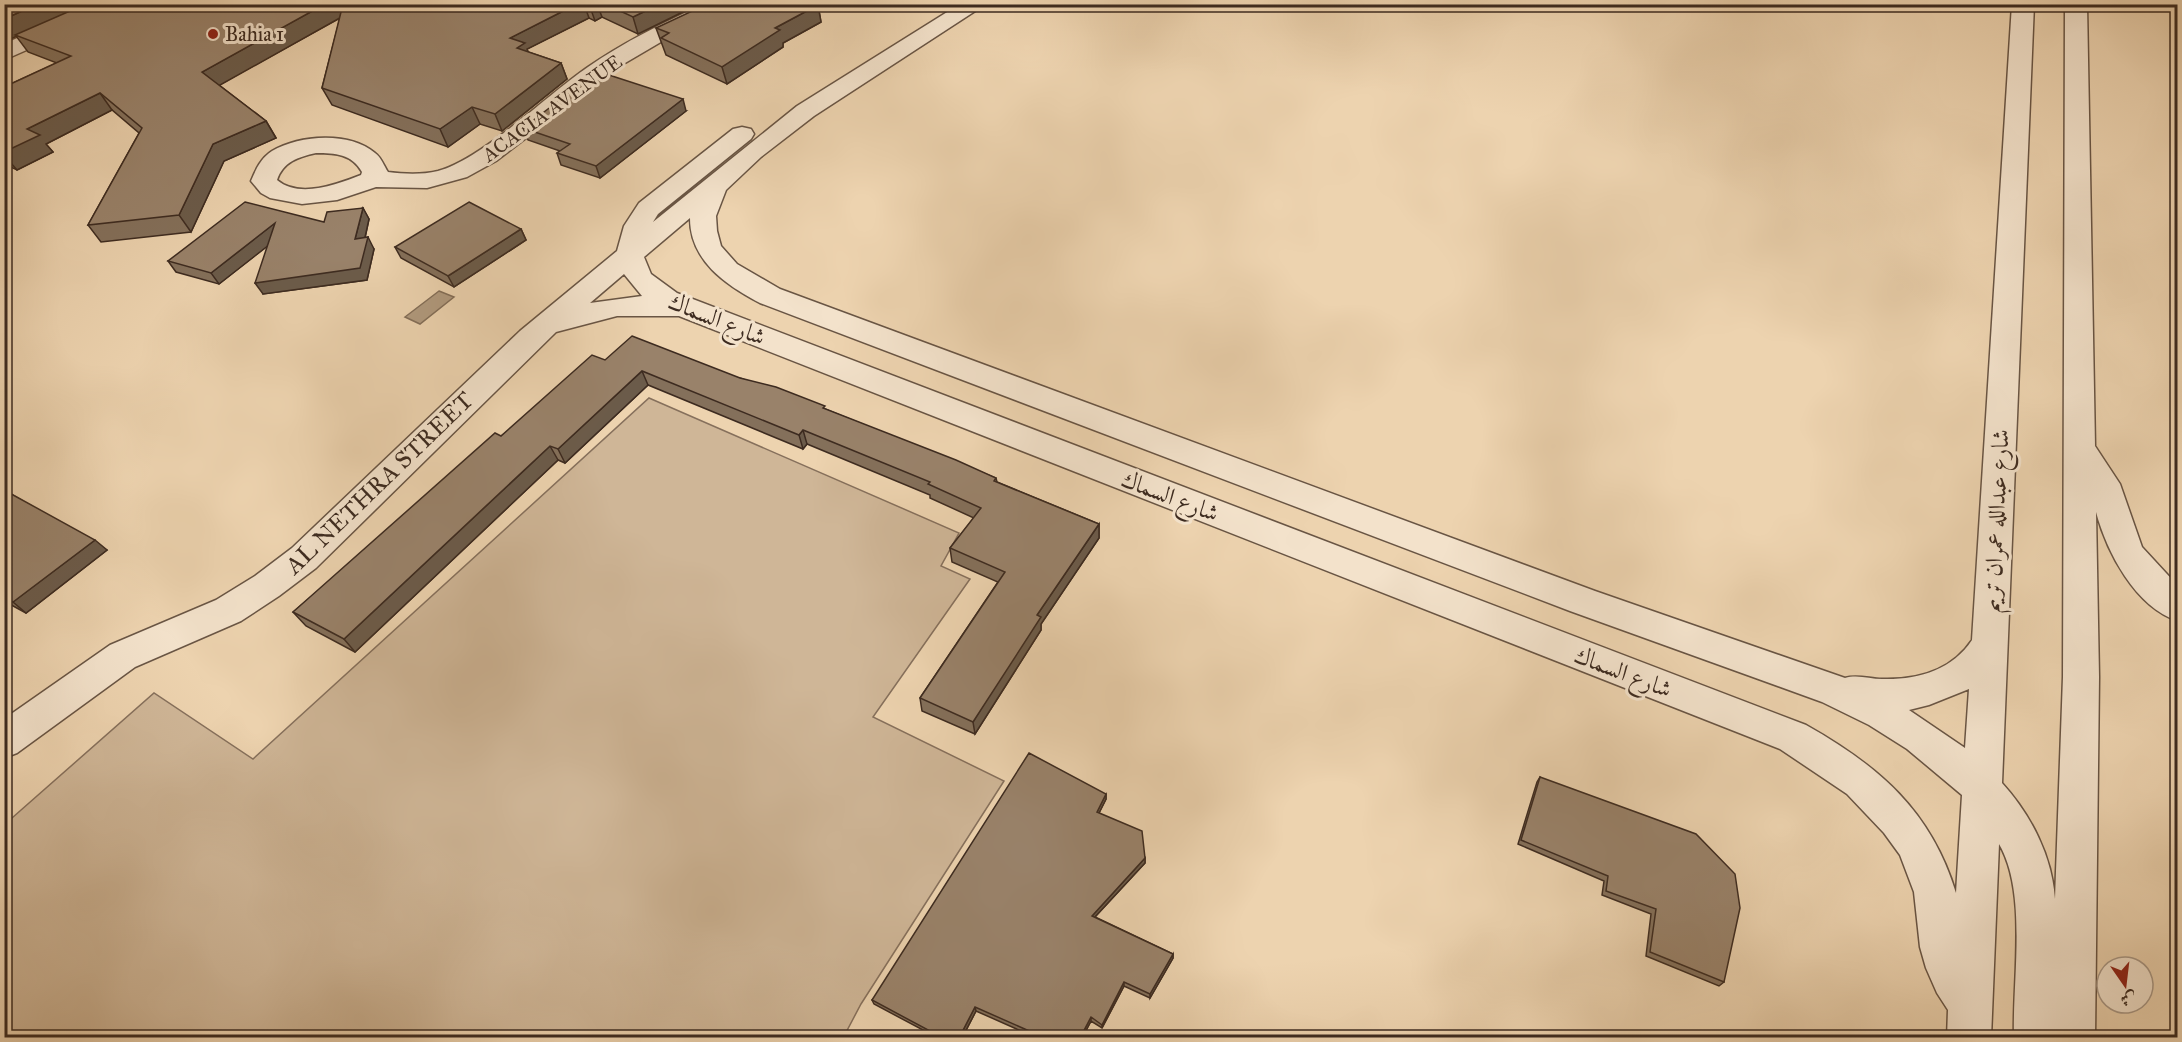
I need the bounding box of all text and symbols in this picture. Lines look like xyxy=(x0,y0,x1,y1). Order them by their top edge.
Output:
place label: Bahia 1 xyxy=(225,22,284,46)
marker: Bahia 1 xyxy=(206,27,220,41)
street label: ACACIA AVENUE xyxy=(477,49,627,167)
street label: شارع السماك xyxy=(662,286,770,357)
street label: AL NETHRA STREET xyxy=(278,385,479,581)
street label: شارع عبدالله عمران تريم xyxy=(1976,429,2022,614)
street label: شارع السماك xyxy=(1115,464,1223,533)
street label: شارع السماك xyxy=(1568,640,1676,709)
north arrow xyxy=(2095,955,2155,1015)
text: ش xyxy=(2119,988,2139,1010)

